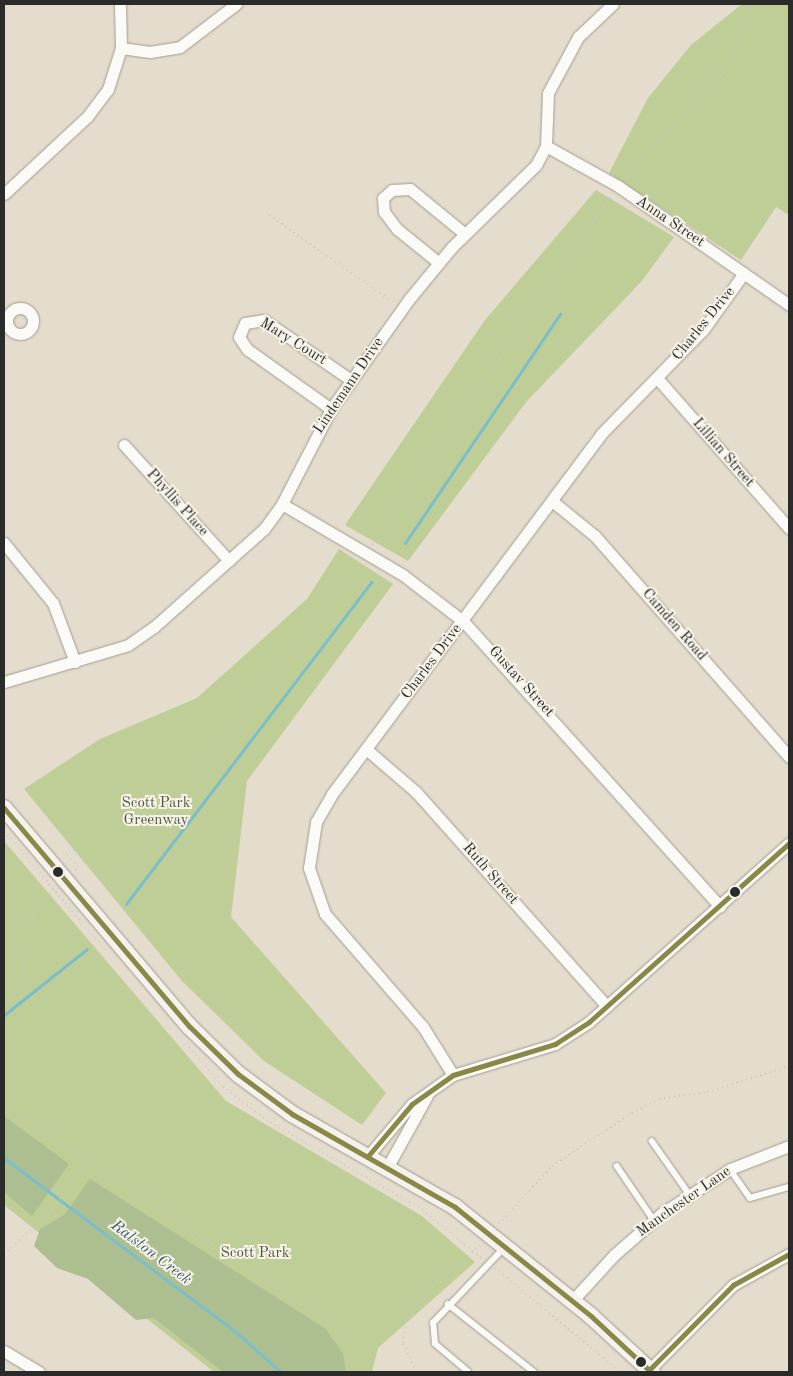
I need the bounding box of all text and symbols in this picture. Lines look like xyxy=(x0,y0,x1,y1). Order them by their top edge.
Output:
street label: Anna Street xyxy=(632,192,708,252)
street label: Charles Drive xyxy=(669,284,739,364)
street label: Mary Court xyxy=(256,314,330,370)
street label: Lindemann Drive xyxy=(310,334,388,438)
street label: Lillian Street xyxy=(688,415,758,491)
street label: Phyllis Place xyxy=(142,466,212,540)
street label: Camden Road xyxy=(638,585,710,665)
street label: Charles Drive xyxy=(398,621,466,703)
street label: Gustav Street xyxy=(484,643,558,721)
park label: Scott Park Greenway xyxy=(122,794,190,829)
street label: Ruth Street xyxy=(458,839,522,909)
unlabelled marker xyxy=(53,867,63,877)
unlabelled marker xyxy=(730,887,740,897)
street label: Manchester Lane xyxy=(633,1163,735,1241)
water label: Ralston Creek xyxy=(107,1216,195,1290)
park label: Scott Park xyxy=(221,1245,289,1263)
unlabelled marker xyxy=(636,1357,646,1367)

